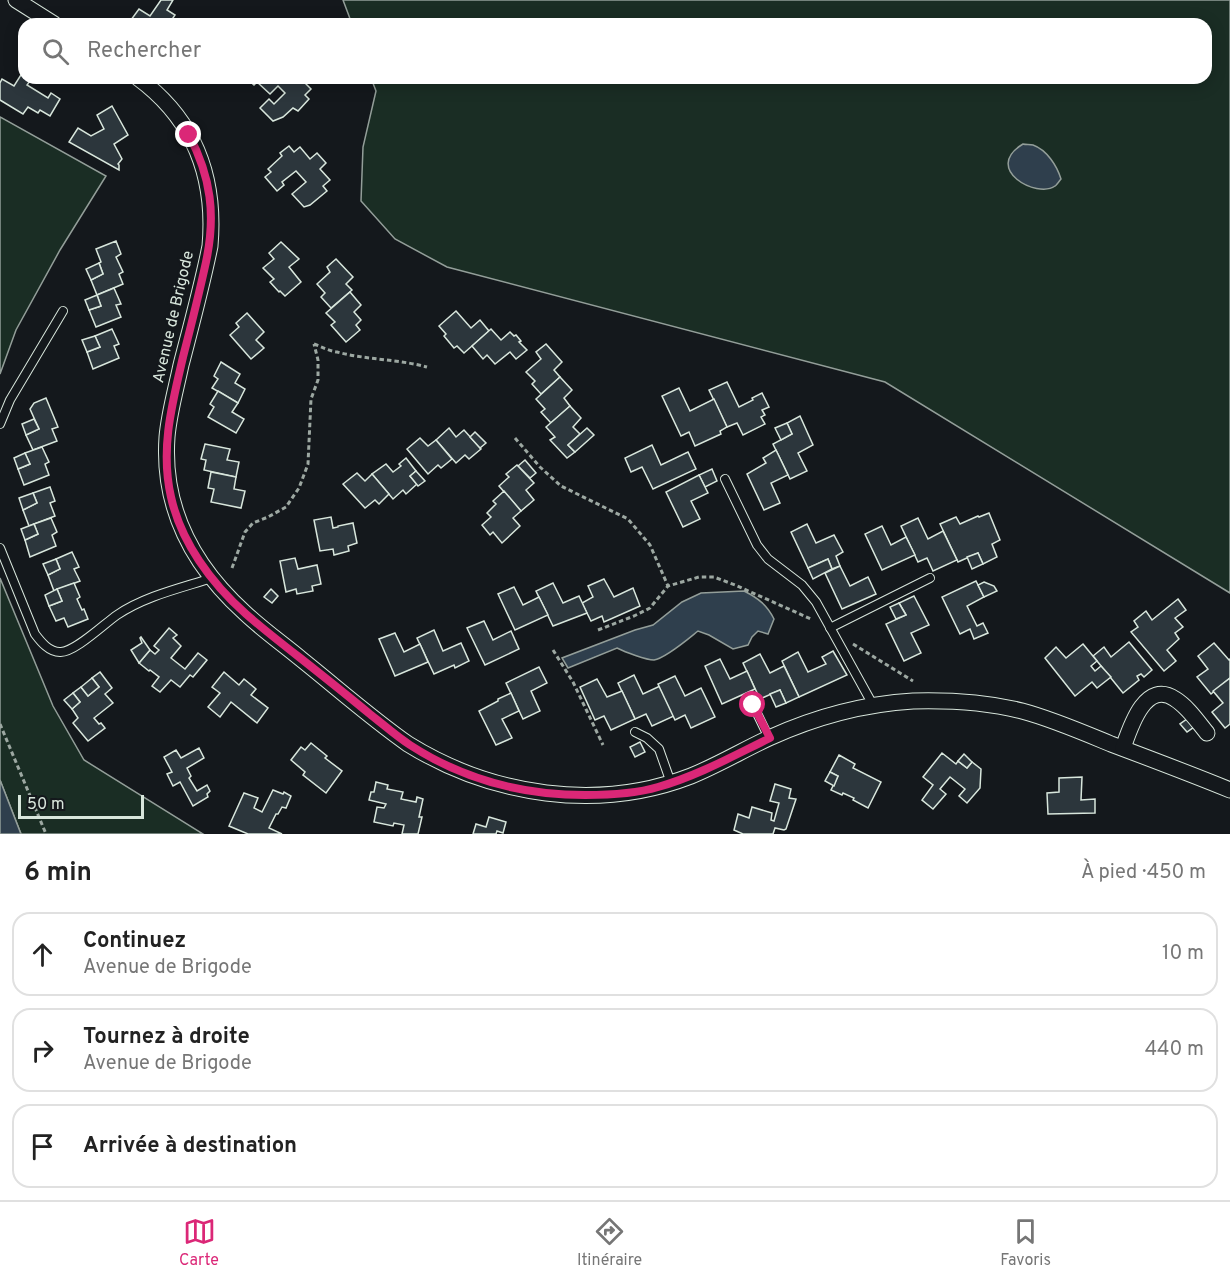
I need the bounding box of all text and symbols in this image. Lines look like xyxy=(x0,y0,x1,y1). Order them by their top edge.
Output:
search box xyxy=(18,18,1212,84)
icon: search xyxy=(39,35,72,68)
text: Rechercher xyxy=(87,38,201,65)
route end xyxy=(175,121,201,147)
street label: Avenue de Brigode xyxy=(149,249,199,385)
route start xyxy=(739,691,765,717)
scale bar xyxy=(18,792,144,820)
text: 50 m xyxy=(27,795,65,815)
text: 6 min xyxy=(24,857,92,890)
text: À pied · 450 m xyxy=(1081,860,1206,886)
text: Continuez xyxy=(83,928,186,955)
icon: ahead xyxy=(26,938,59,971)
text: 10 m xyxy=(1162,941,1204,967)
text: Avenue de Brigode xyxy=(83,955,252,981)
text: Tournez à droite xyxy=(83,1024,250,1051)
icon: right xyxy=(26,1034,59,1067)
text: 440 m xyxy=(1145,1037,1204,1063)
text: Avenue de Brigode xyxy=(83,1051,252,1077)
icon: arrive xyxy=(26,1130,59,1163)
text: Arrivée à destination xyxy=(83,1133,297,1160)
tab: Carte xyxy=(179,1215,219,1271)
tab: Itinéraire xyxy=(577,1215,642,1271)
tab: Favoris xyxy=(1000,1215,1051,1271)

